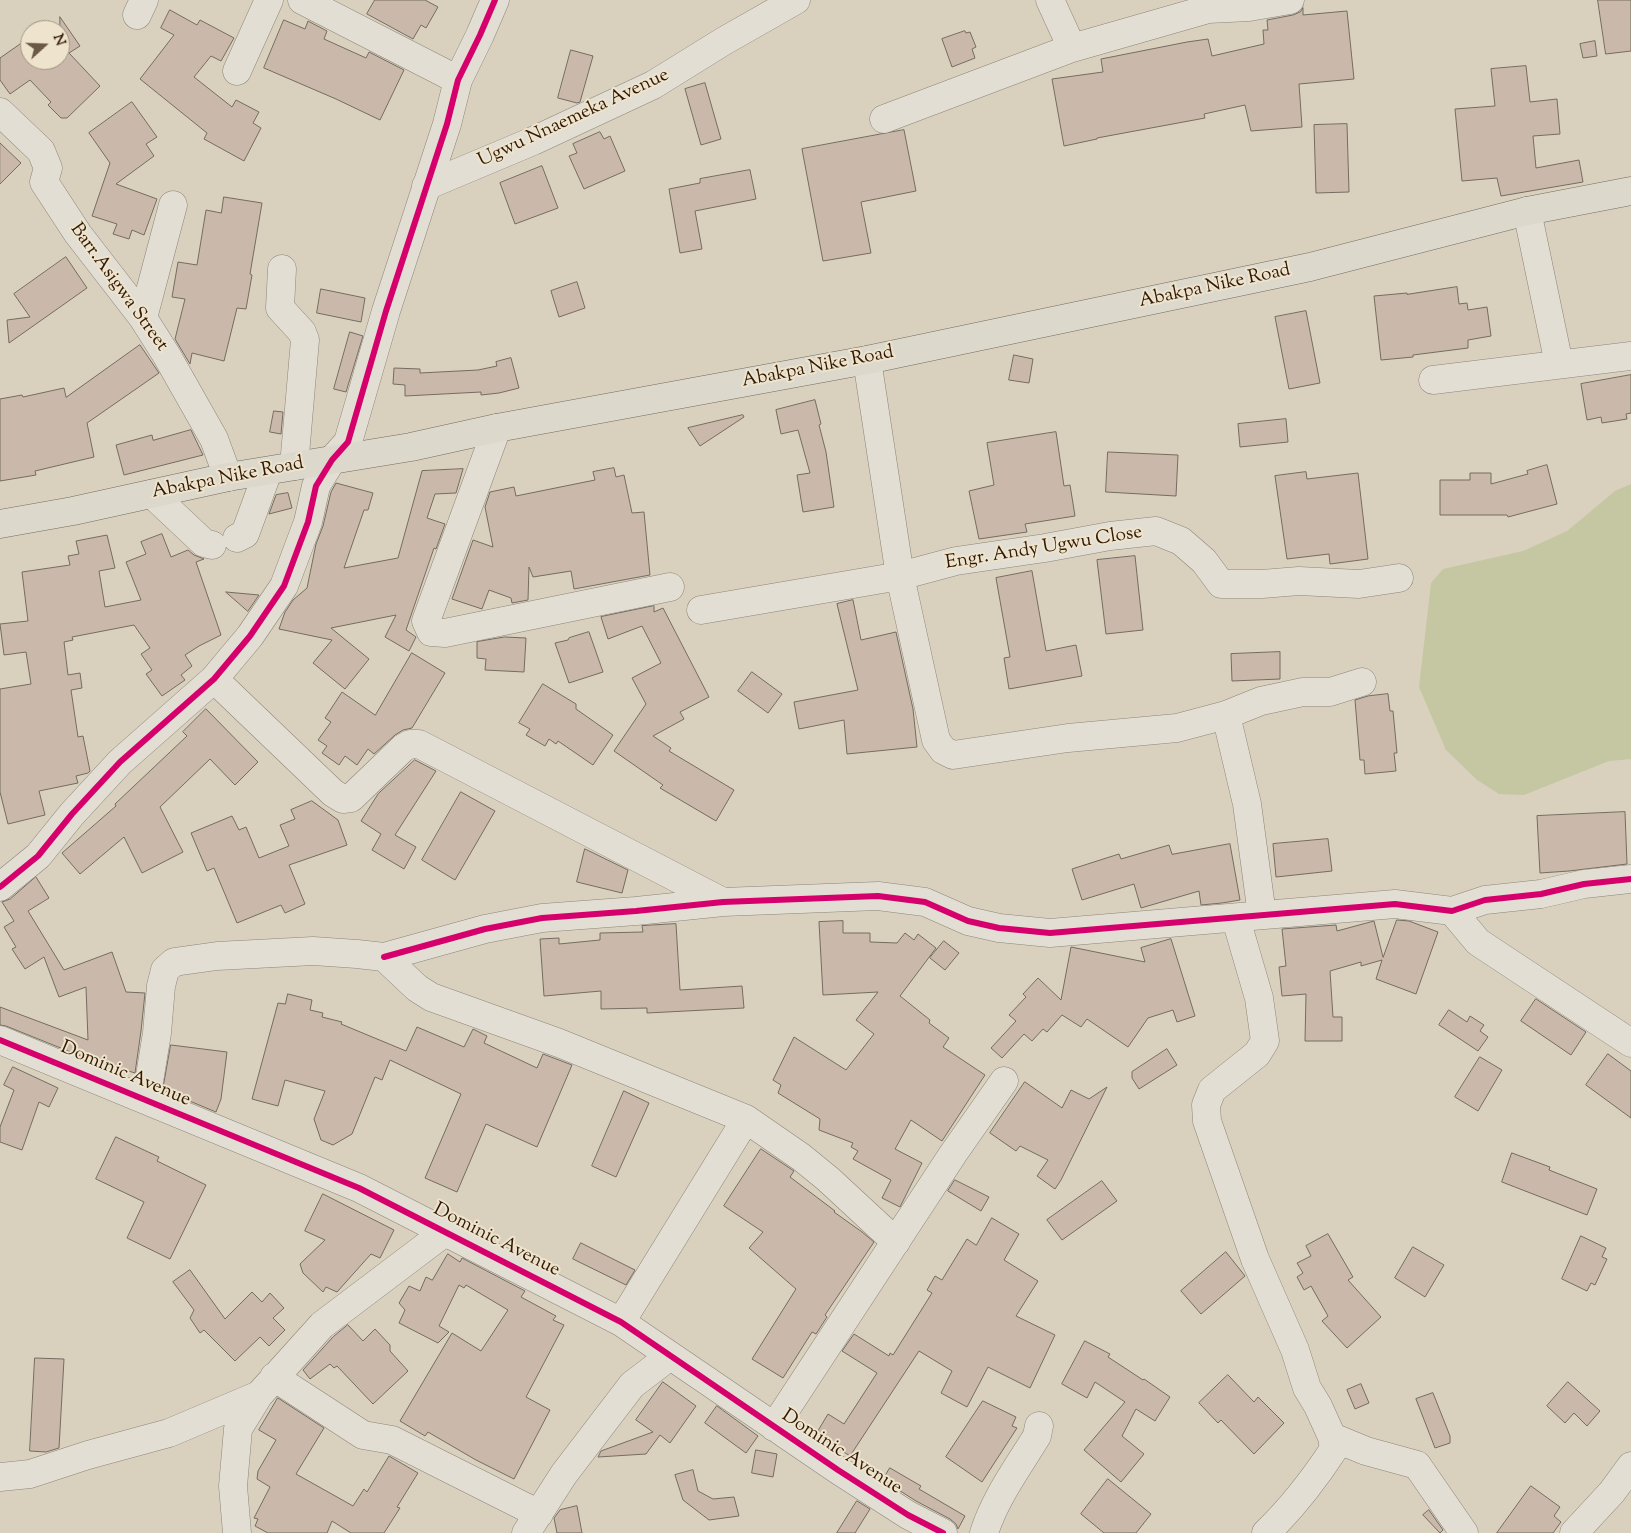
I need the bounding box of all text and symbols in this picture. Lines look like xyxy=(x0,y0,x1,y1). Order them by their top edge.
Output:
north arrow xyxy=(20,20,70,70)
text: N xyxy=(47,32,69,49)
street label: Ugwu Nnaemeka Avenue xyxy=(475,65,673,173)
street label: Barr.Asigwa Street xyxy=(64,219,172,357)
street label: Abakpa Nike Road xyxy=(1137,260,1293,314)
street label: Abakpa Nike Road xyxy=(740,342,896,394)
street label: Abakpa Nike Road xyxy=(150,453,306,505)
street label: Engr. Andy Ugwu Close xyxy=(944,522,1144,576)
street label: Dominic Avenue xyxy=(56,1037,194,1113)
street label: Dominic Avenue xyxy=(429,1199,563,1283)
street label: Dominic Avenue xyxy=(776,1406,906,1500)

